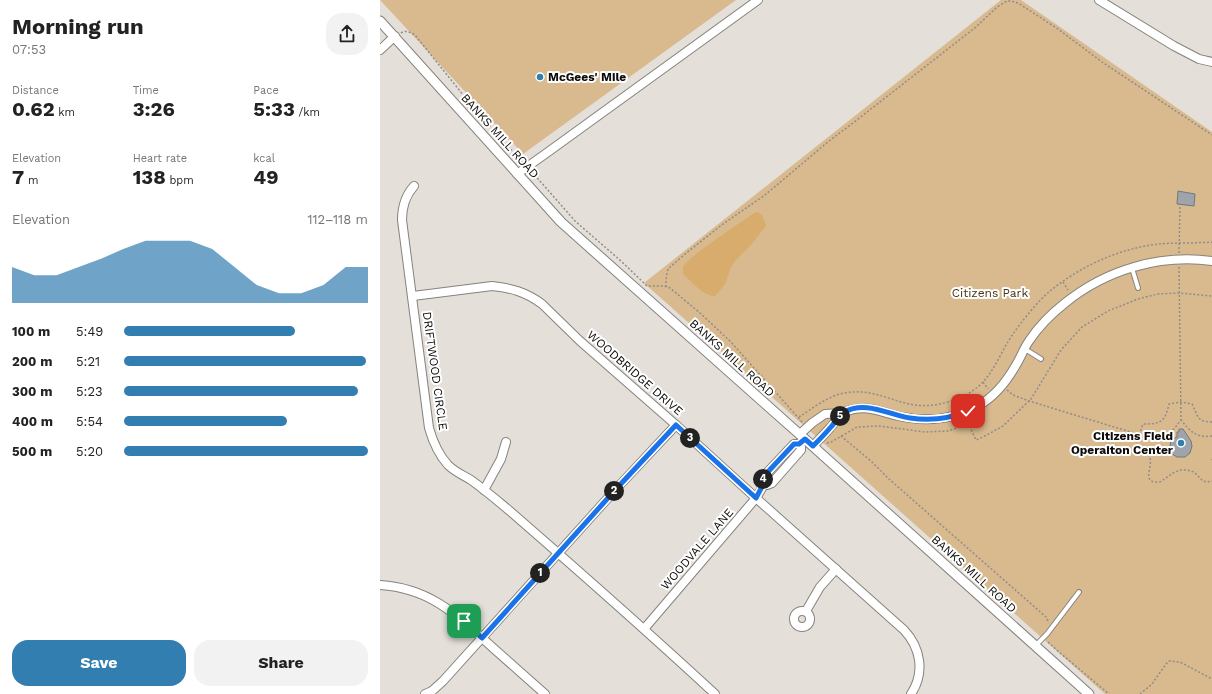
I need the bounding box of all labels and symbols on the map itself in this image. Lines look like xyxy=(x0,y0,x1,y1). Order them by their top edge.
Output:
place label: McGees' Mile xyxy=(548,70,626,84)
marker: McGees' Mile xyxy=(535,72,545,82)
street label: BANKS MILL ROAD xyxy=(458,91,542,181)
park label: Citizens Park xyxy=(952,286,1028,300)
street label: DRIFTWOOD CIRCLE xyxy=(420,311,450,432)
street label: BANKS MILL ROAD xyxy=(687,316,777,400)
street label: WOODBRIDGE DRIVE xyxy=(584,328,686,419)
pin xyxy=(951,394,985,428)
pin: 5 xyxy=(830,406,850,426)
pin: 3 xyxy=(680,428,700,448)
place label: Citizens Field Operaiton Center xyxy=(1071,429,1174,457)
marker: Citizens Field Operaiton Center xyxy=(1176,438,1186,448)
pin: 4 xyxy=(753,469,773,489)
pin: 2 xyxy=(604,481,624,501)
street label: WOODVALE LANE xyxy=(658,505,736,593)
street label: BANKS MILL ROAD xyxy=(929,532,1019,616)
pin: 1 xyxy=(530,563,550,583)
pin xyxy=(447,604,481,638)

